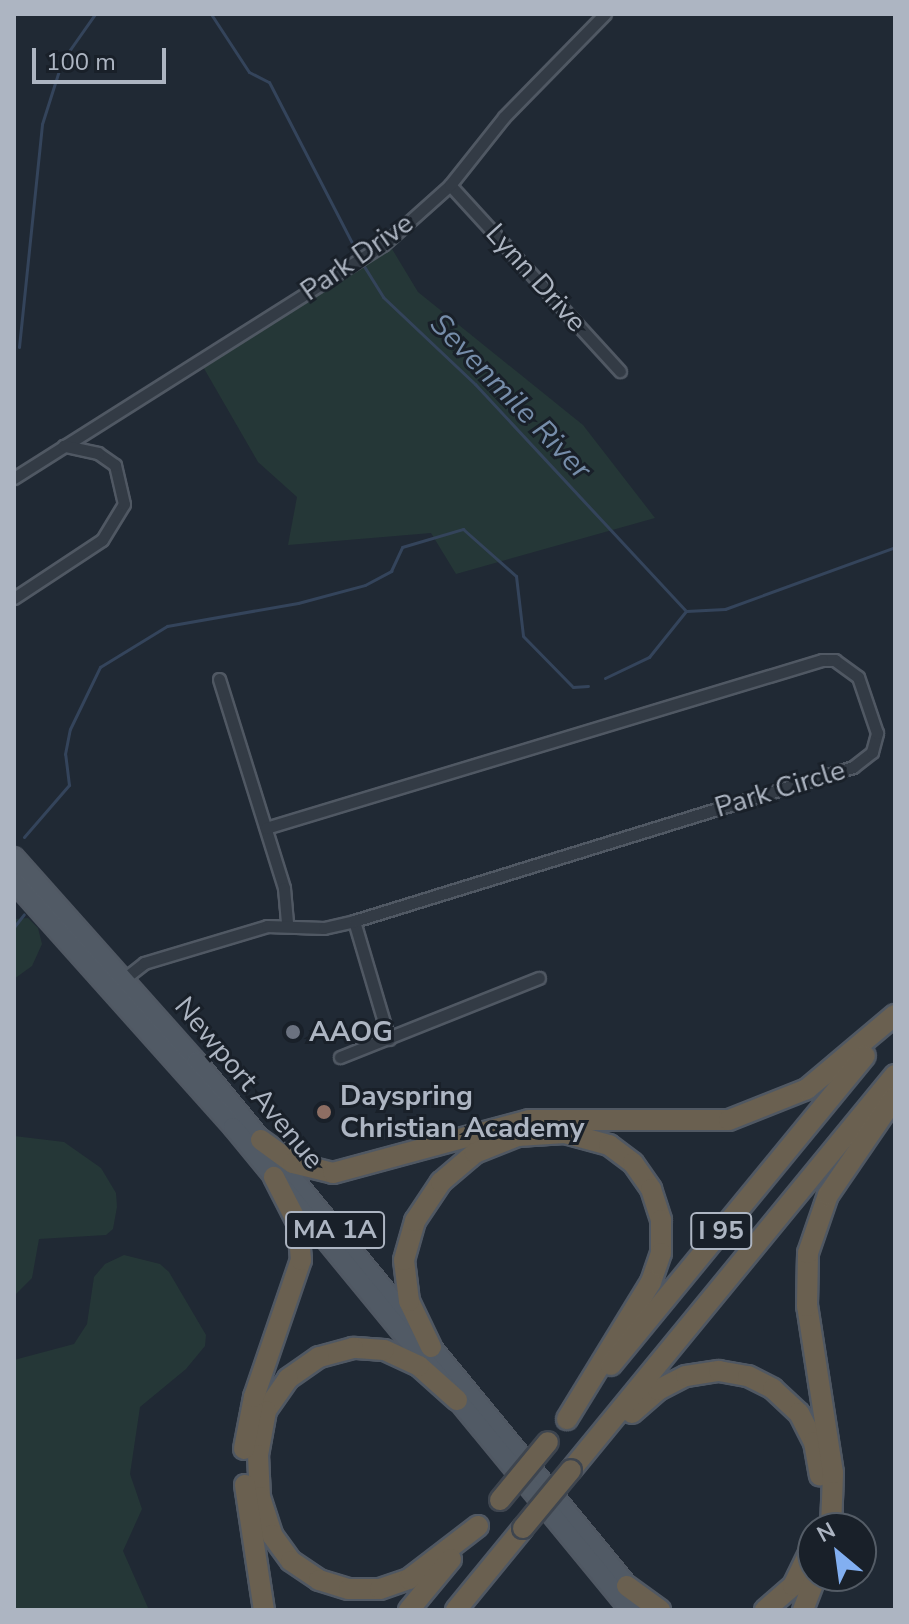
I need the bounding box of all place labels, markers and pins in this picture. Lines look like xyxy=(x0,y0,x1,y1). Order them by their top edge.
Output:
place label: AAOG xyxy=(309,1015,393,1049)
marker: AAOG xyxy=(284,1023,302,1041)
place label: Dayspring Christian Academy xyxy=(340,1079,584,1145)
marker: Dayspring Christian Academy xyxy=(315,1103,333,1121)

